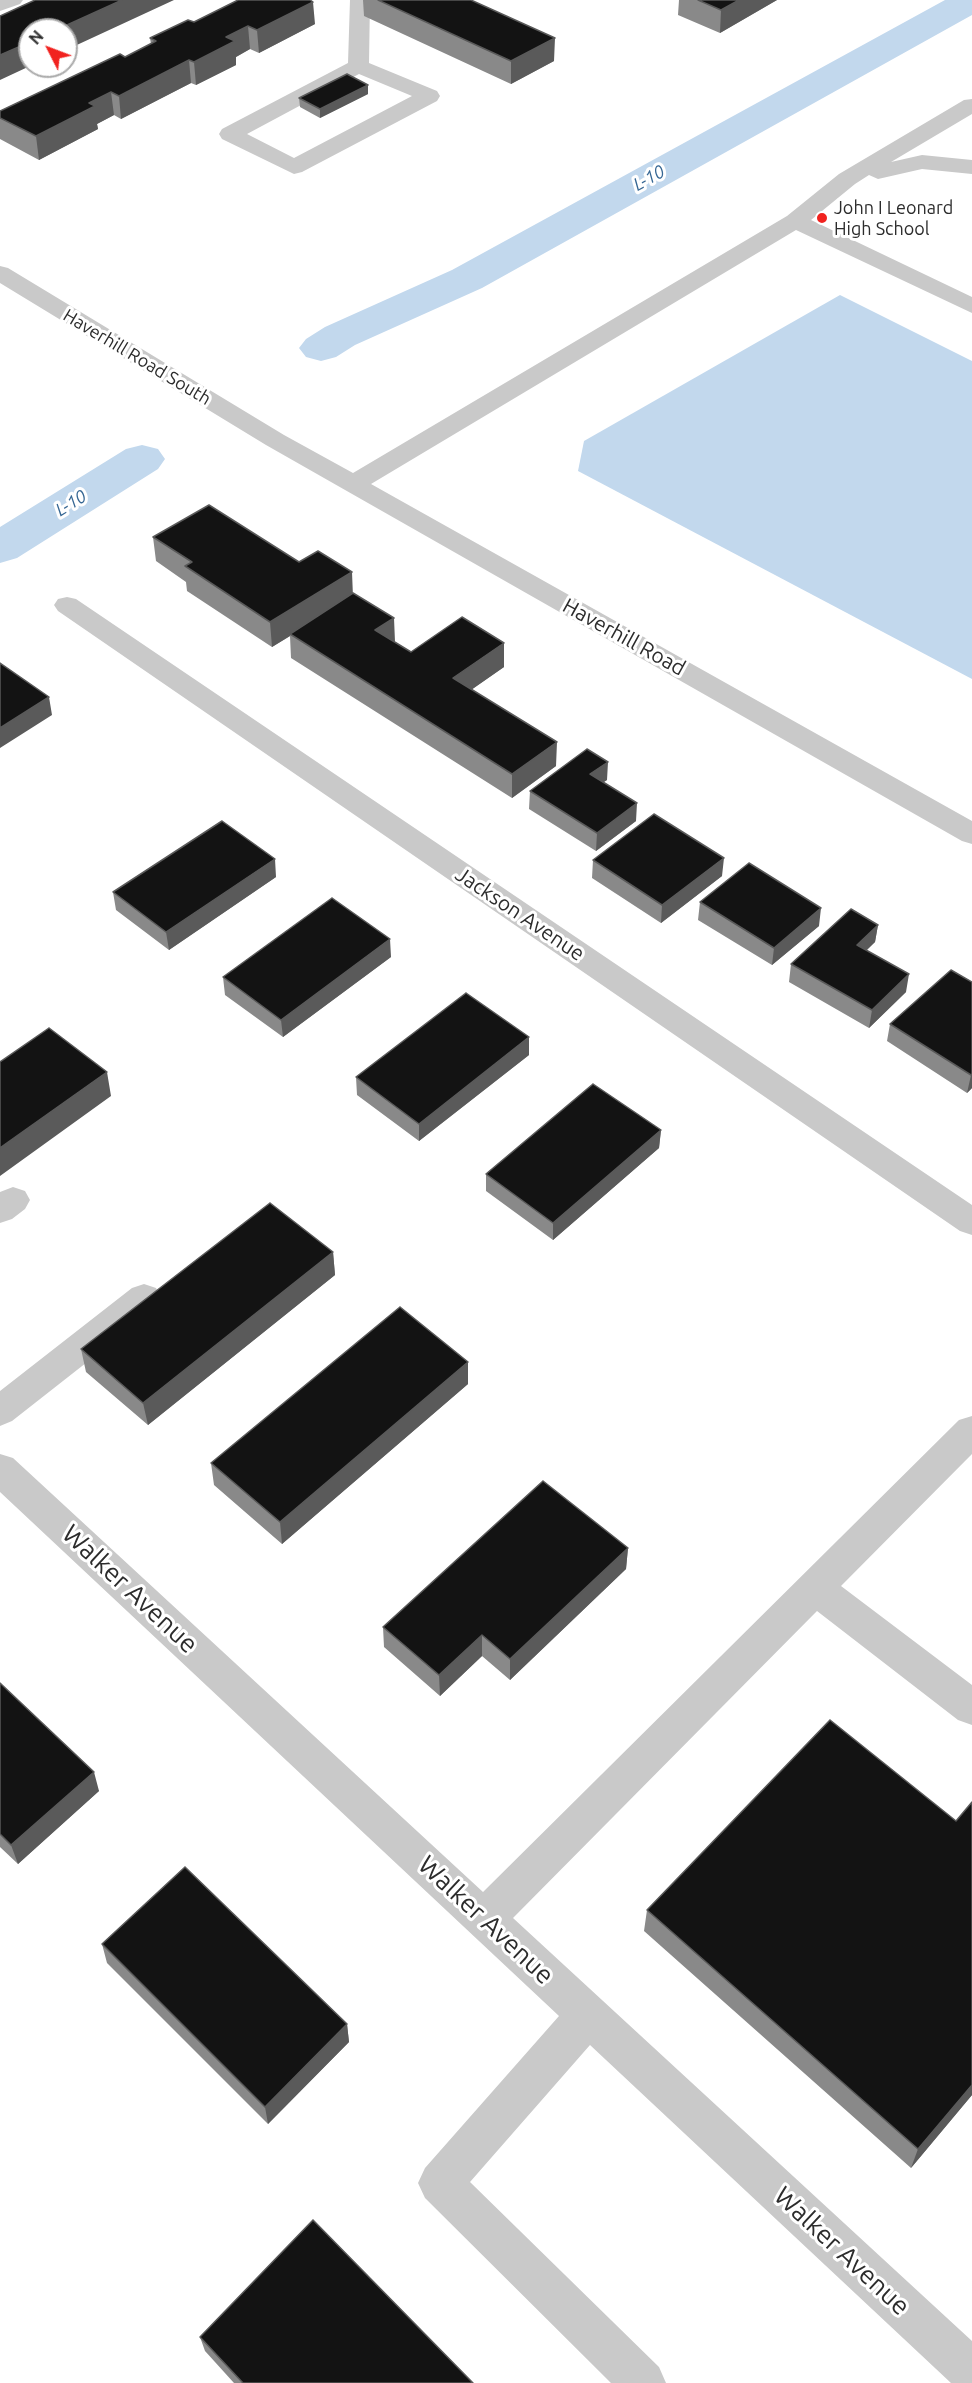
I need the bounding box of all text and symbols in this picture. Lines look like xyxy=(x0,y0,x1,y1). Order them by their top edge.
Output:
north arrow xyxy=(18,18,78,78)
text: N xyxy=(25,27,47,48)
water label: L-10 xyxy=(629,161,669,195)
place label: John I Leonard High School xyxy=(834,197,953,240)
marker: John I Leonard High School xyxy=(815,211,829,225)
street label: Haverhill Road South xyxy=(59,304,215,410)
water label: L-10 xyxy=(51,485,91,521)
street label: Haverhill Road xyxy=(558,593,690,681)
street label: Jackson Avenue xyxy=(451,861,589,967)
street label: Walker Avenue xyxy=(56,1518,204,1660)
street label: Walker Avenue xyxy=(412,1849,560,1991)
street label: Walker Avenue xyxy=(768,2180,916,2322)

